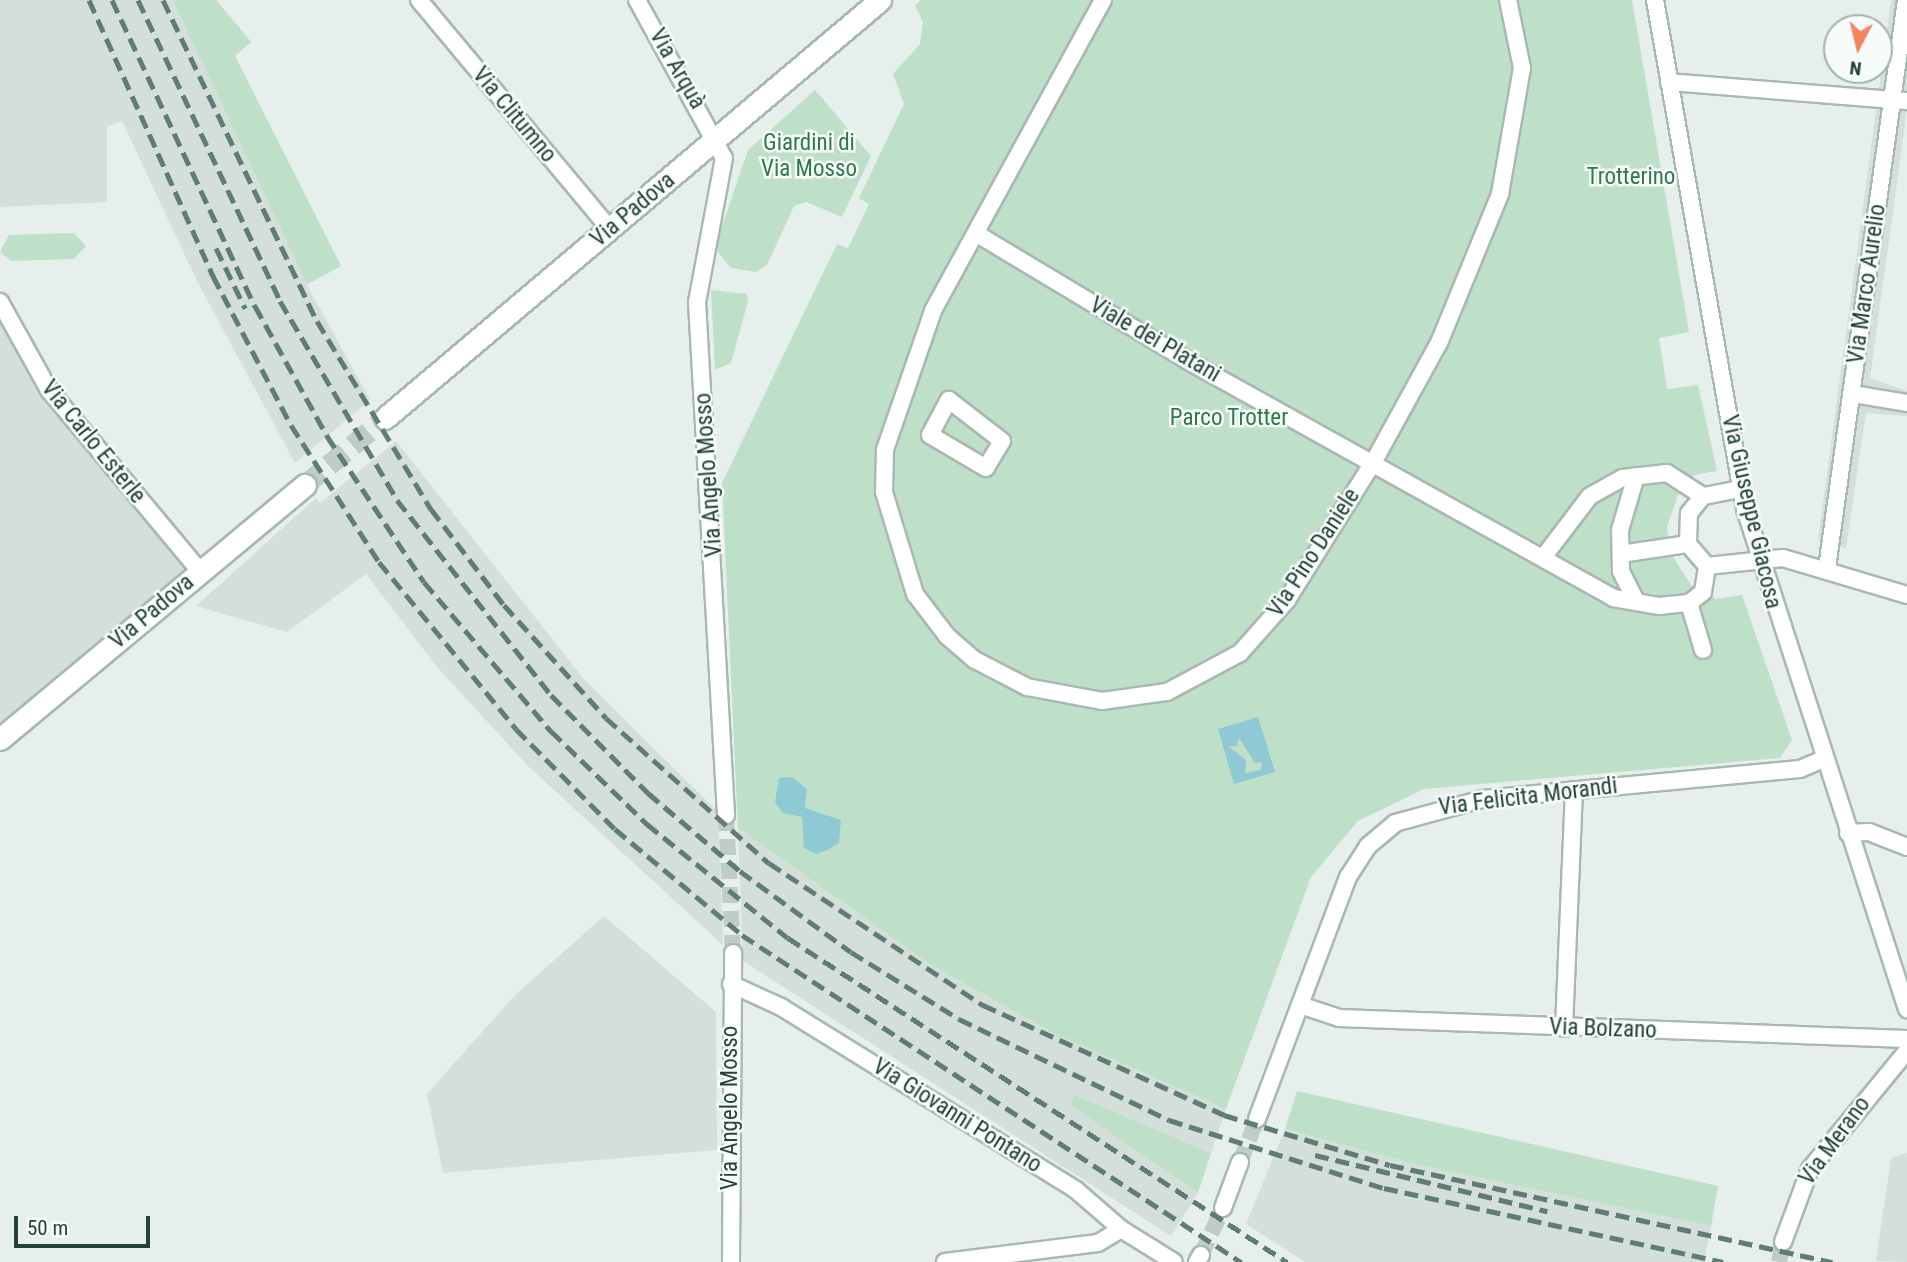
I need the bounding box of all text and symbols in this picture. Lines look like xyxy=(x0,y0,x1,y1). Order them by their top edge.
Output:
north arrow xyxy=(1823,14,1893,84)
street label: Via Arquà xyxy=(643,24,711,114)
text: N xyxy=(1848,56,1863,80)
street label: Via Clitumno xyxy=(466,62,562,168)
park label: Giardini di Via Mosso xyxy=(761,129,857,183)
park label: Trotterino xyxy=(1587,163,1675,191)
street label: Via Padova xyxy=(585,167,681,253)
street label: Via Marco Aurelio xyxy=(1842,202,1892,366)
street label: Viale dei Platani xyxy=(1085,291,1225,389)
street label: Via Carlo Esterle xyxy=(35,375,151,509)
street label: Via Angelo Mosso xyxy=(689,392,729,558)
park label: Parco Trotter xyxy=(1170,404,1288,432)
street label: Via Giuseppe Giacosa xyxy=(1715,412,1787,612)
street label: Via Pino Daniele xyxy=(1262,483,1366,623)
street label: Via Padova xyxy=(104,569,200,655)
street label: Via Felicita Morandi xyxy=(1437,772,1619,822)
street label: Via Bolzano xyxy=(1549,1013,1657,1045)
street label: Via Angelo Mosso xyxy=(716,1026,744,1190)
street label: Via Giovanni Pontano xyxy=(867,1053,1047,1179)
street label: Via Merano xyxy=(1794,1091,1876,1191)
scale bar xyxy=(18,1202,154,1246)
text: 50 m xyxy=(27,1216,68,1240)

